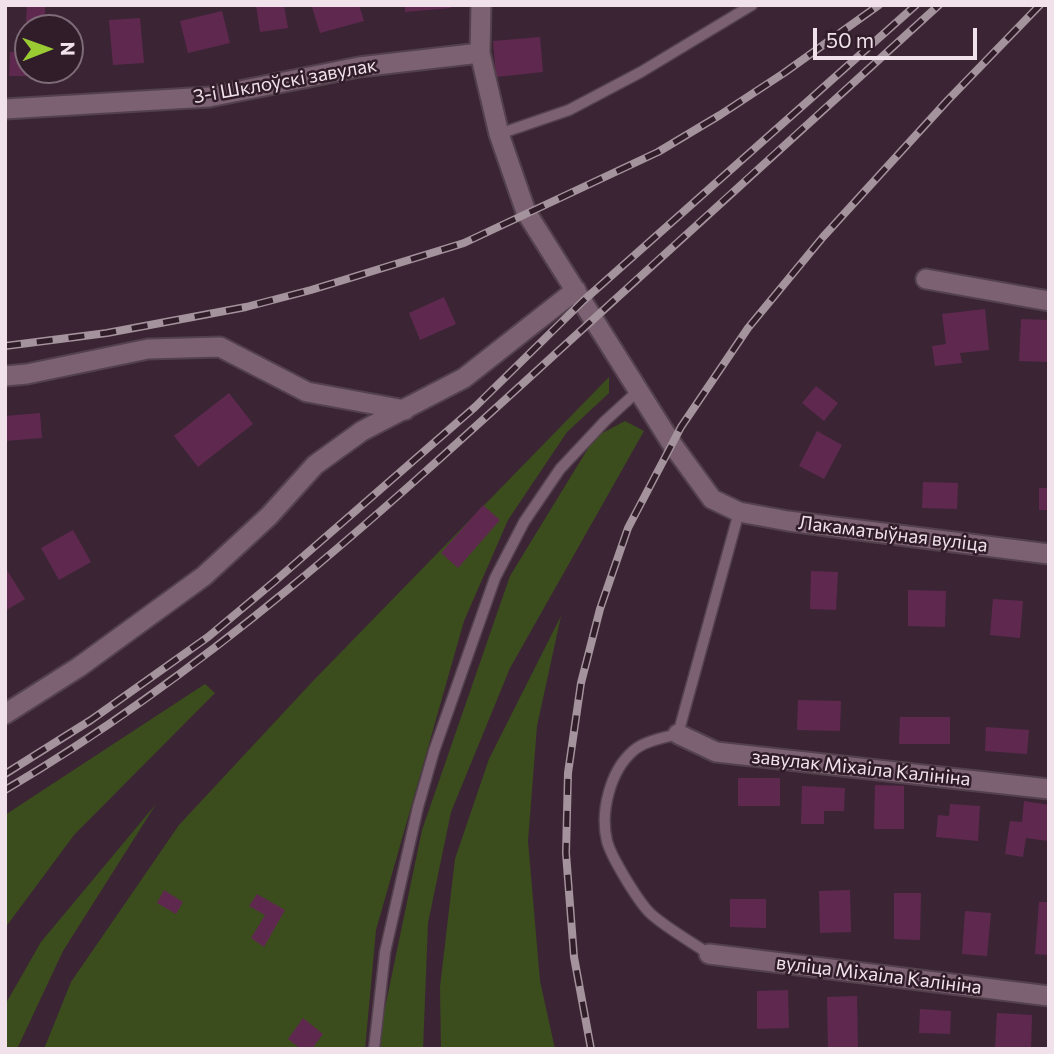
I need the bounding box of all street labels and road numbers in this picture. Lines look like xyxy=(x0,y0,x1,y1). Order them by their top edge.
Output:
street label: 3-і Шклоўскі завулак xyxy=(191,54,379,108)
street label: Лакаматыўная вуліца xyxy=(797,511,989,557)
street label: завулак Міхаіла Калініна xyxy=(750,745,972,791)
street label: вуліца Міхаіла Калініна xyxy=(775,951,983,999)

